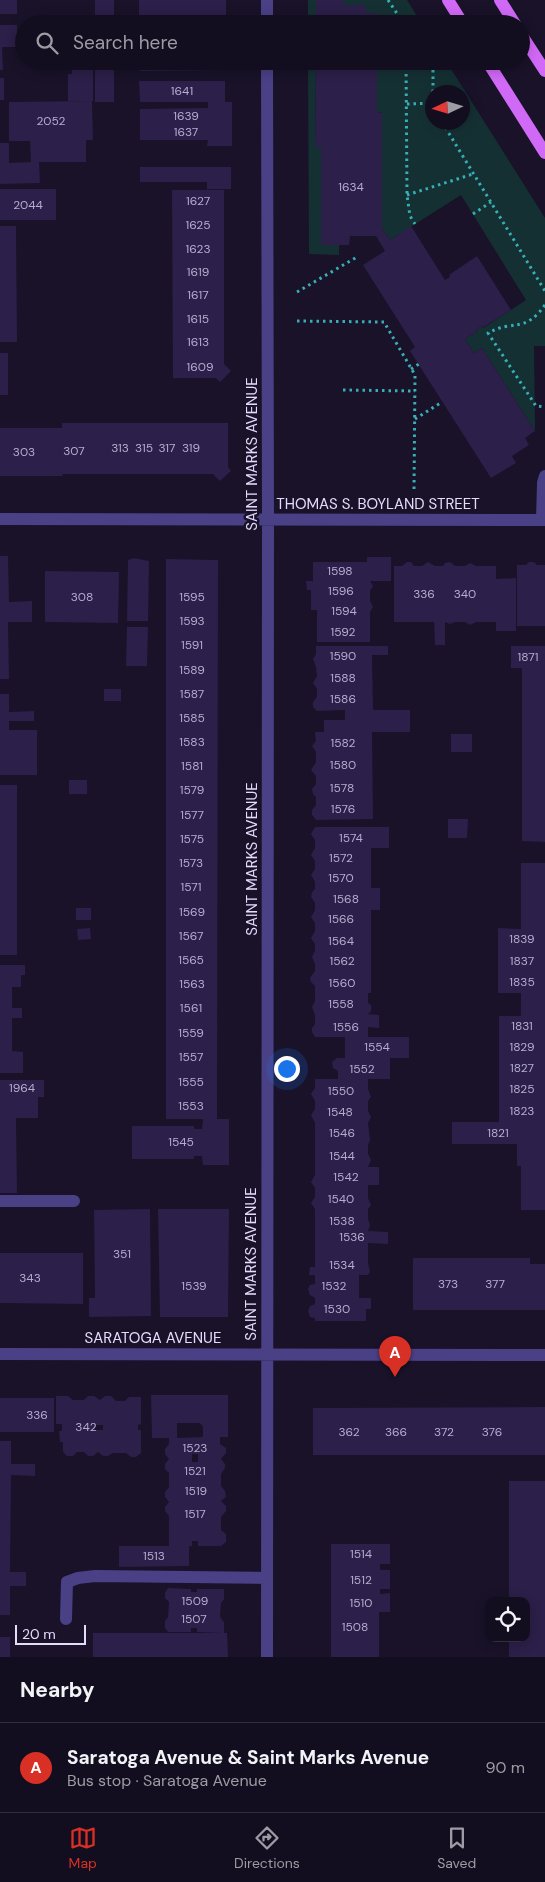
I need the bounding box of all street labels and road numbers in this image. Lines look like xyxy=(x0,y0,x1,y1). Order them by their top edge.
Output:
street label: SAINT MARKS AVENUE xyxy=(242,377,262,531)
street label: THOMAS S. BOYLAND STREET xyxy=(276,494,480,514)
street label: SAINT MARKS AVENUE xyxy=(242,782,262,936)
street label: SAINT MARKS AVENUE xyxy=(241,1187,261,1341)
street label: SARATOGA AVENUE xyxy=(85,1328,221,1348)

